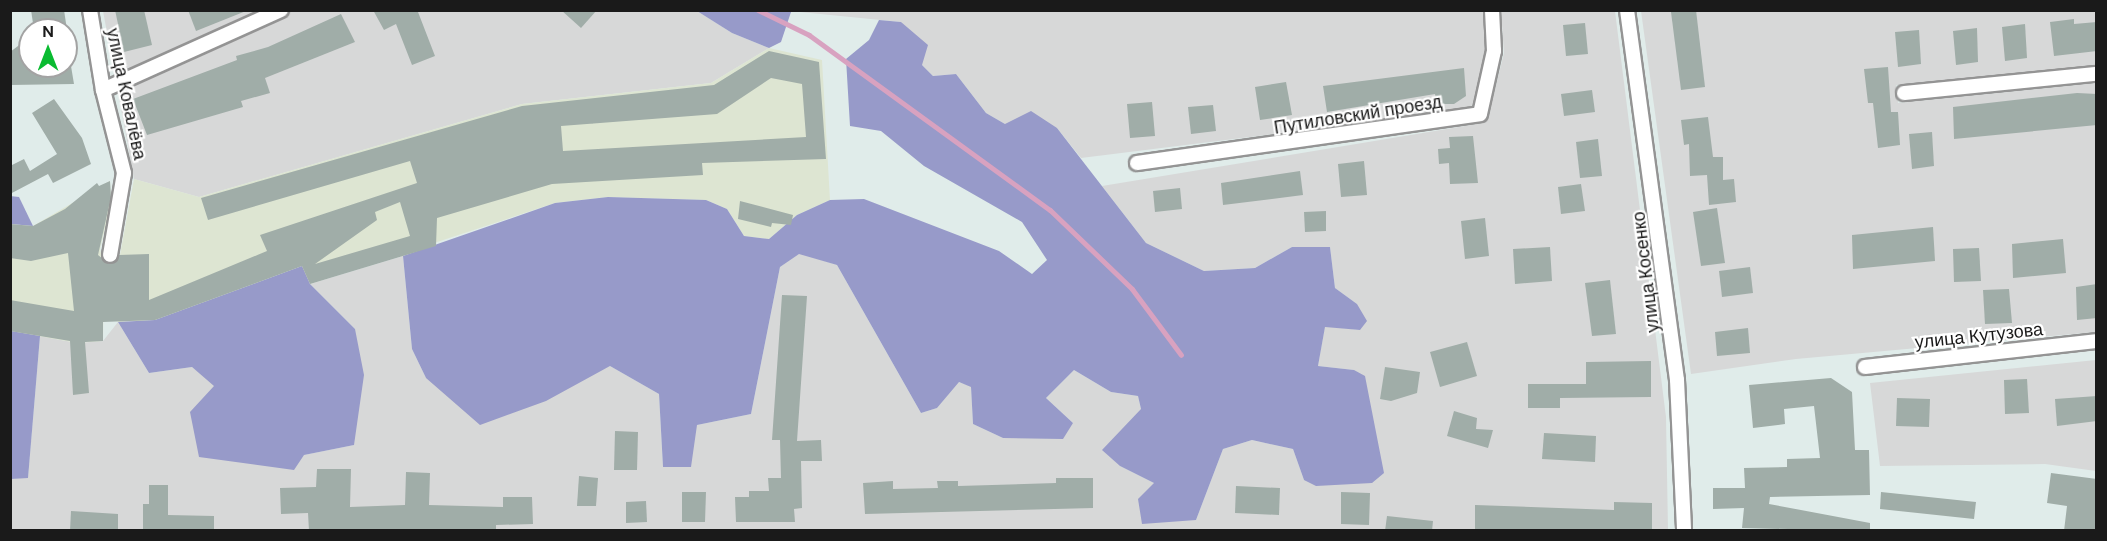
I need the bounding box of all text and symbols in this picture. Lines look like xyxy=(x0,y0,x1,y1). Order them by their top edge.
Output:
north arrow xyxy=(18,18,78,78)
text: N xyxy=(42,21,54,42)
street label: улица Ковалёва xyxy=(102,26,150,162)
street label: Путиловский проезд xyxy=(1272,91,1444,139)
street label: улица Косенко xyxy=(1628,210,1664,334)
street label: улица Кутузова xyxy=(1914,319,2044,353)

